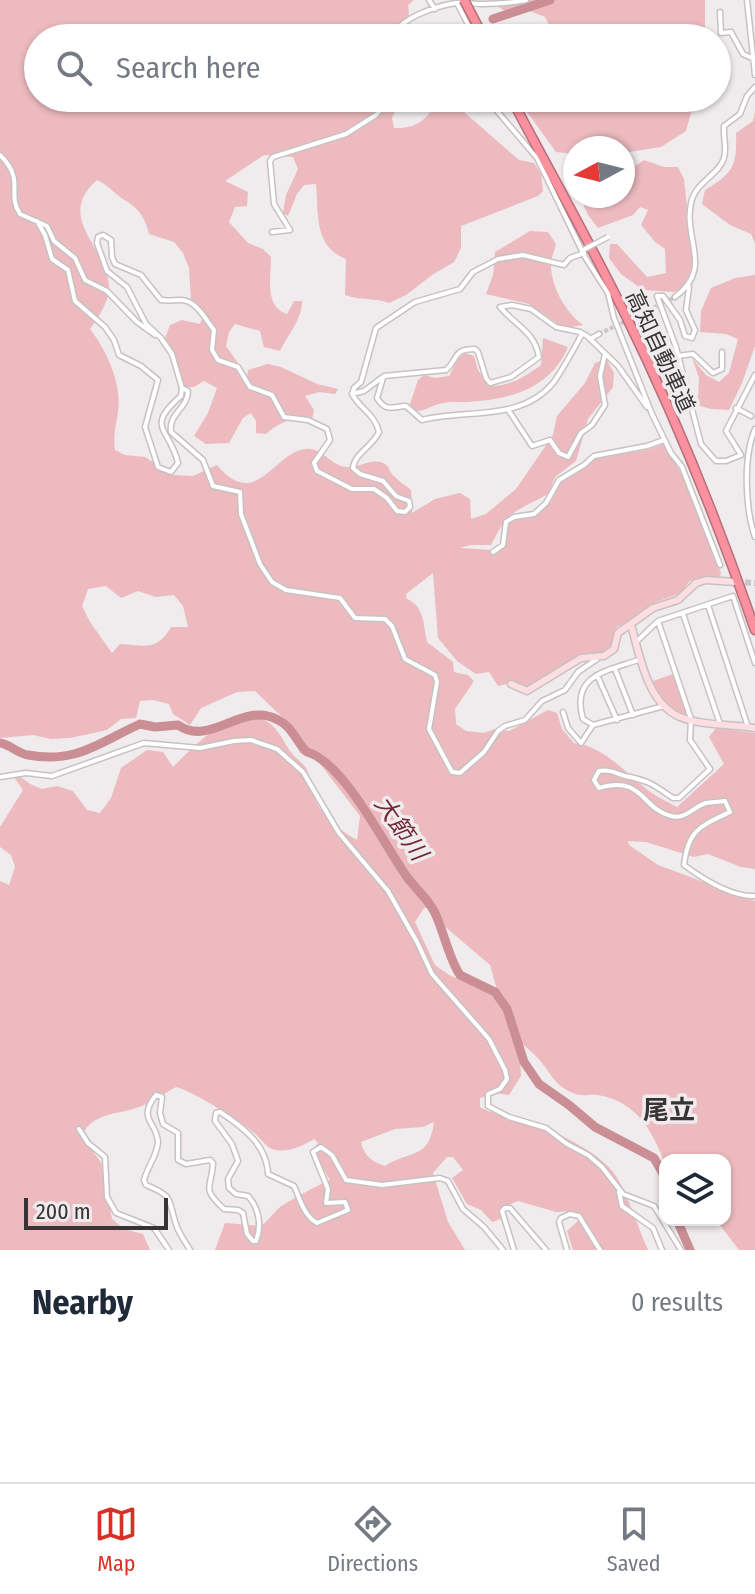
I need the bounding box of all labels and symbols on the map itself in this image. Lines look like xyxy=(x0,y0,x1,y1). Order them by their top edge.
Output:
north arrow xyxy=(563,136,635,208)
street label: 高知自動車道 xyxy=(620,286,701,417)
water label: 大節川 xyxy=(369,790,435,868)
district label: 尾立 xyxy=(643,1095,695,1126)
scale bar xyxy=(24,1194,168,1230)

